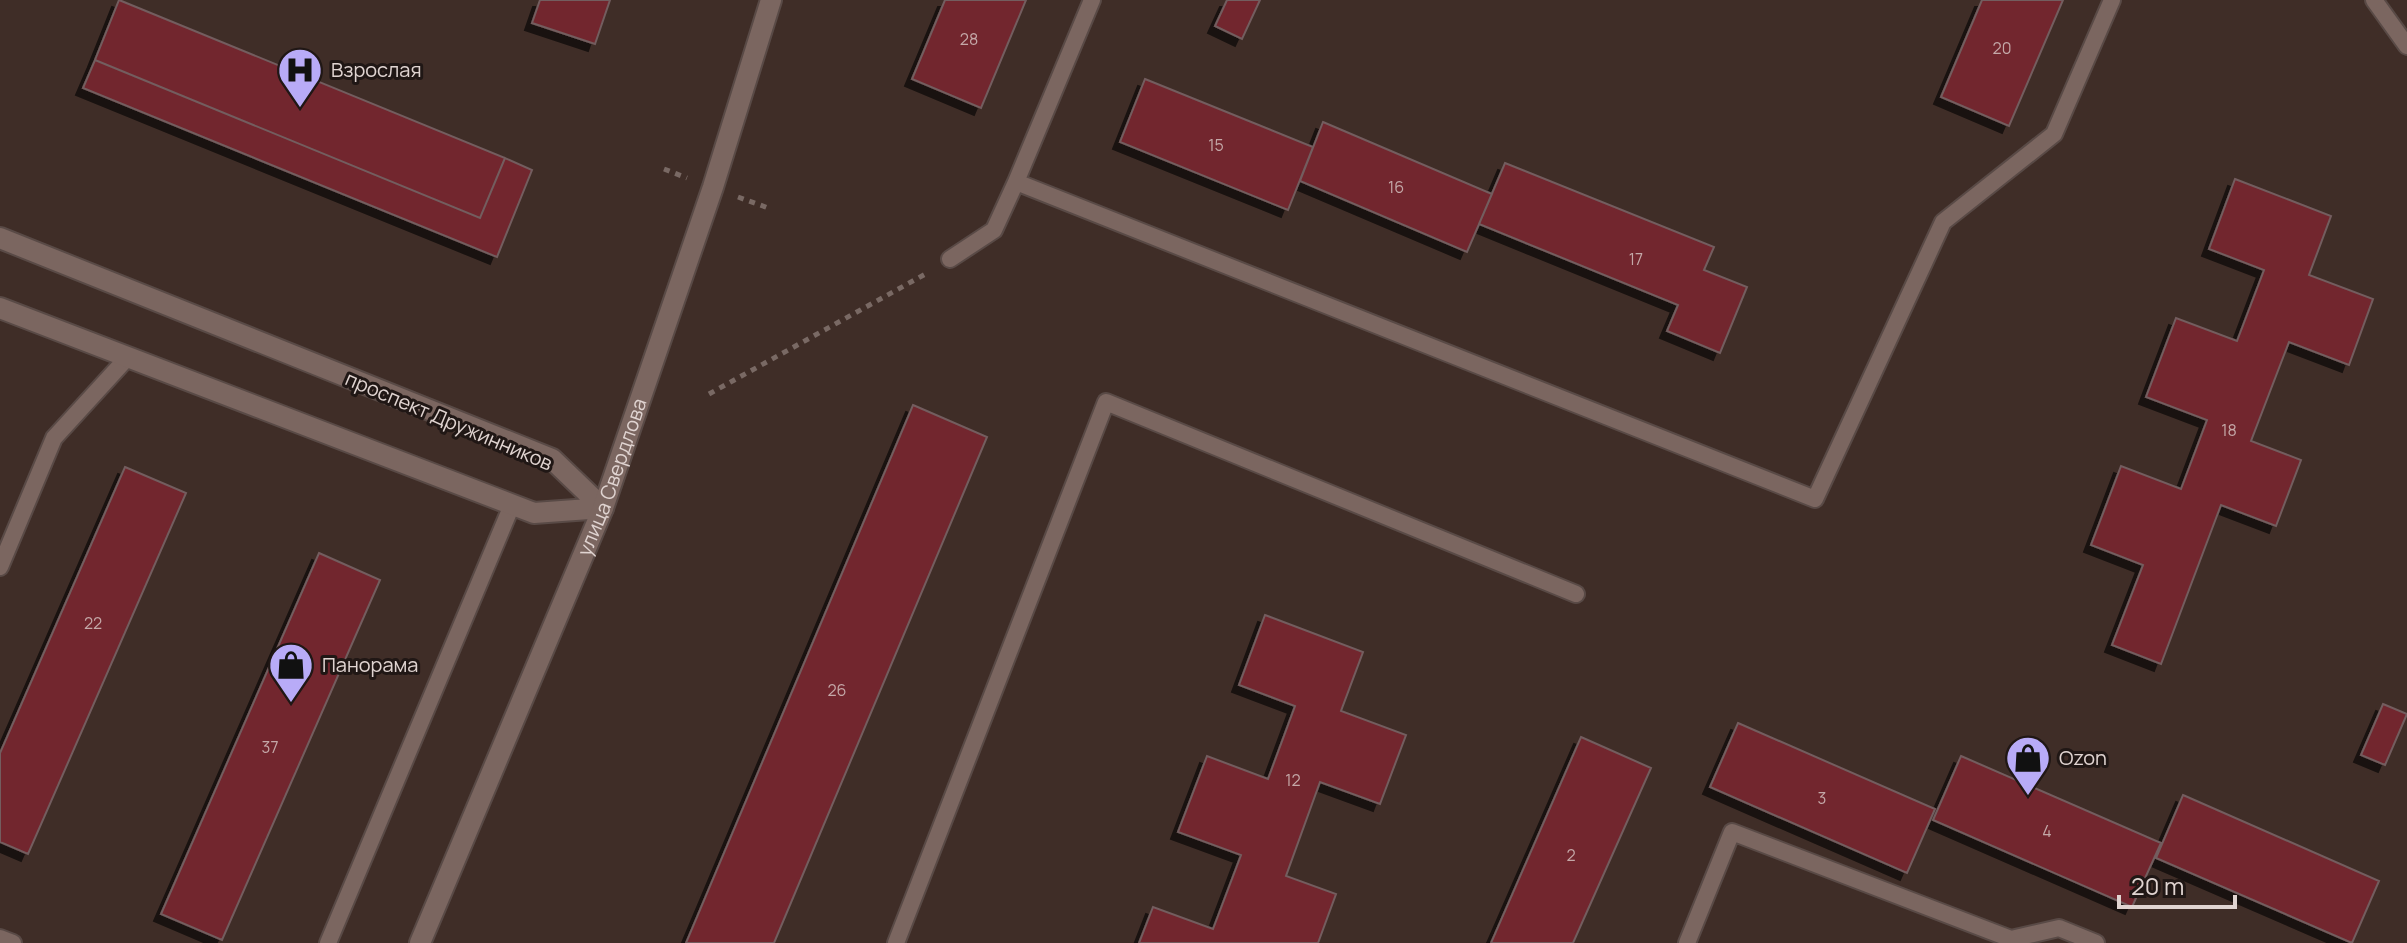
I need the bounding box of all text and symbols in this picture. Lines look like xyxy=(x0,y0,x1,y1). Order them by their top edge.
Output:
house number: 28 xyxy=(960,28,978,50)
house number: 20 xyxy=(1993,37,2011,59)
hospital icon: Взрослая xyxy=(276,46,324,109)
place label: Взрослая xyxy=(331,56,422,83)
house number: 15 xyxy=(1208,134,1224,156)
house number: 16 xyxy=(1388,176,1404,198)
house number: 17 xyxy=(1629,248,1643,270)
street label: проспект Дружинников xyxy=(341,365,557,477)
street label: улица Свердлова xyxy=(570,394,653,560)
house number: 18 xyxy=(2221,419,2237,441)
house number: 22 xyxy=(84,612,102,634)
shop icon: Панорама xyxy=(267,641,315,704)
place label: Панорама xyxy=(322,651,418,678)
house number: 26 xyxy=(827,679,847,701)
shop icon: Ozon xyxy=(2004,734,2052,797)
house number: 37 xyxy=(262,736,278,758)
place label: Ozon xyxy=(2059,744,2107,771)
house number: 12 xyxy=(1285,769,1301,791)
house number: 3 xyxy=(1818,787,1826,809)
house number: 4 xyxy=(2042,820,2052,842)
house number: 2 xyxy=(1566,844,1576,866)
scale bar xyxy=(2119,859,2235,909)
text: 20 m xyxy=(2131,869,2184,902)

